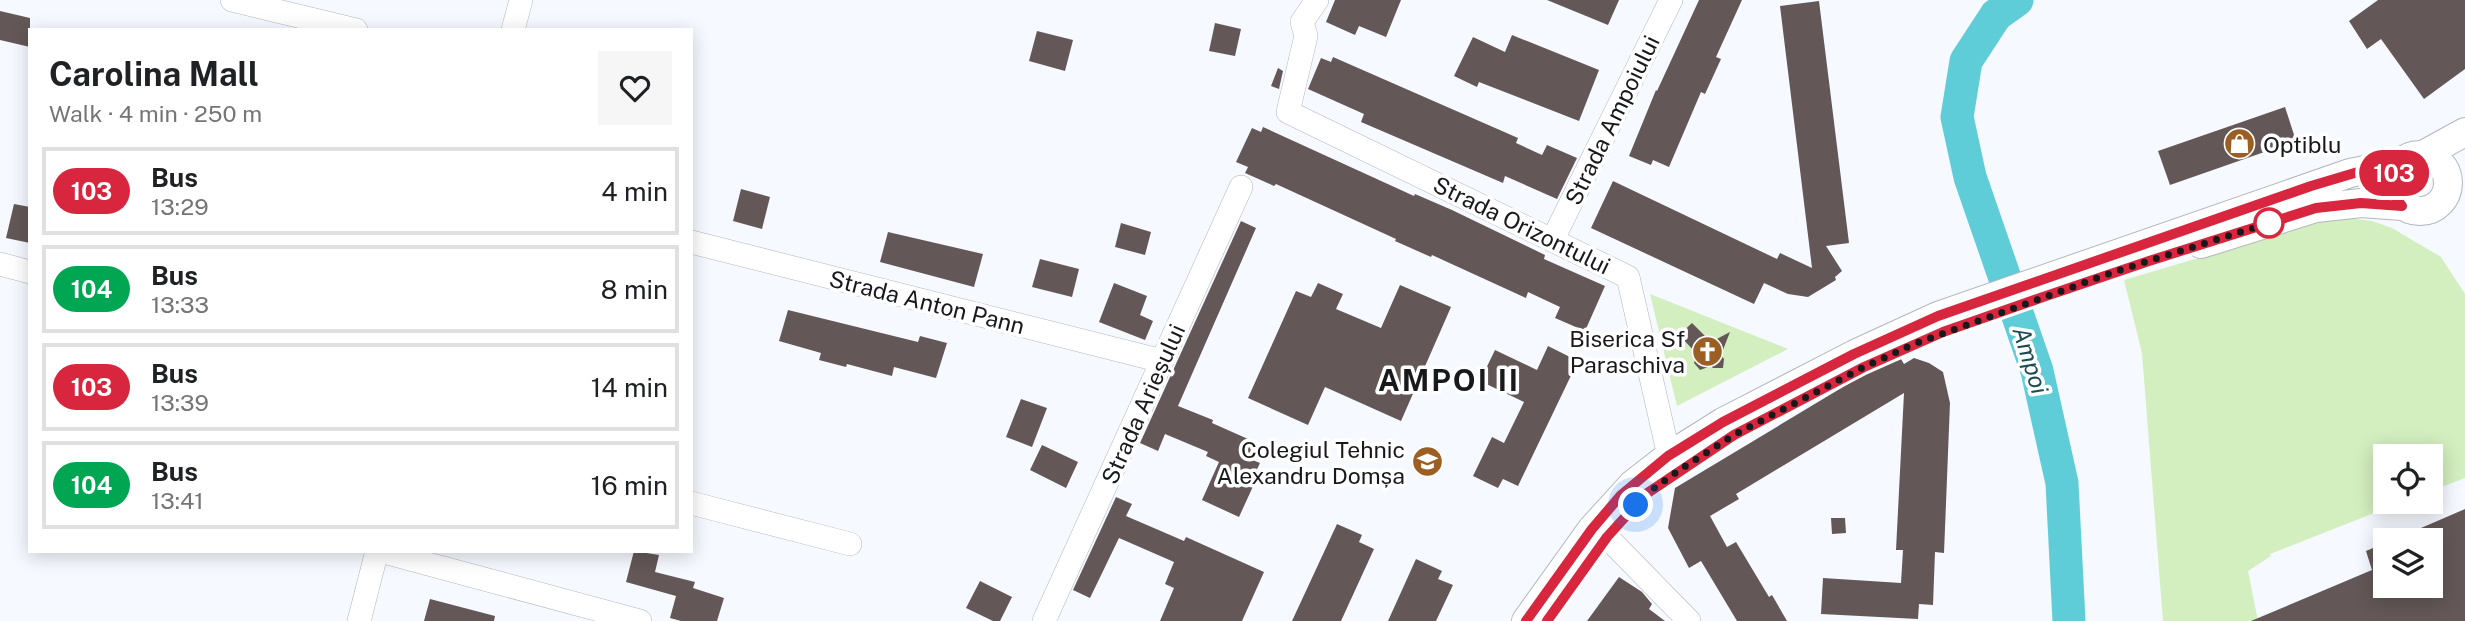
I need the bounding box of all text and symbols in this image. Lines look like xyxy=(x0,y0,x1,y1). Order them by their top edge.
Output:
street label: Strada Ampoiului xyxy=(1559,31,1665,209)
button: heart xyxy=(598,51,672,125)
text: Carolina Mall xyxy=(49,55,259,93)
text: Walk · 4 min · 250 m xyxy=(49,100,262,127)
shop icon: Optiblu xyxy=(2223,127,2257,161)
place label: Optiblu xyxy=(2263,131,2341,158)
line badge: 103 xyxy=(2354,150,2434,196)
text: 103 xyxy=(2373,159,2415,187)
text: Bus xyxy=(151,162,198,193)
street label: Strada Orizontului xyxy=(1429,170,1615,280)
text: 4 min xyxy=(601,176,668,207)
text: 103 xyxy=(71,177,112,205)
text: 13:29 xyxy=(151,193,209,220)
unlabelled marker xyxy=(2254,208,2284,238)
text: Bus xyxy=(151,260,198,291)
street label: Strada Anton Pann xyxy=(826,265,1028,339)
text: 8 min xyxy=(601,274,668,305)
text: 104 xyxy=(71,275,112,303)
text: 13:33 xyxy=(151,291,209,318)
street label: Strada Arieșului xyxy=(1096,320,1190,488)
water label: Ampoi xyxy=(2008,323,2055,397)
place label: Biserica Sf Paraschiva xyxy=(1569,325,1685,378)
church icon: Biserica Sf Paraschiva xyxy=(1691,334,1725,368)
text: Bus xyxy=(151,358,198,389)
district label: AMPOI II xyxy=(1378,362,1520,398)
text: 14 min xyxy=(591,372,668,403)
text: 103 xyxy=(71,373,112,401)
text: 13:39 xyxy=(151,389,209,416)
place label: Colegiul Tehnic Alexandru Domșa xyxy=(1217,436,1405,489)
map controls xyxy=(2373,444,2443,598)
button: locate xyxy=(2373,444,2443,514)
school or university icon: Colegiul Tehnic Alexandru Domșa xyxy=(1411,445,1445,479)
text: Bus xyxy=(151,456,198,487)
text: 16 min xyxy=(591,470,668,501)
text: 104 xyxy=(71,471,112,499)
text: 13:41 xyxy=(151,487,204,514)
your location xyxy=(1618,487,1653,522)
button: layers xyxy=(2373,528,2443,598)

